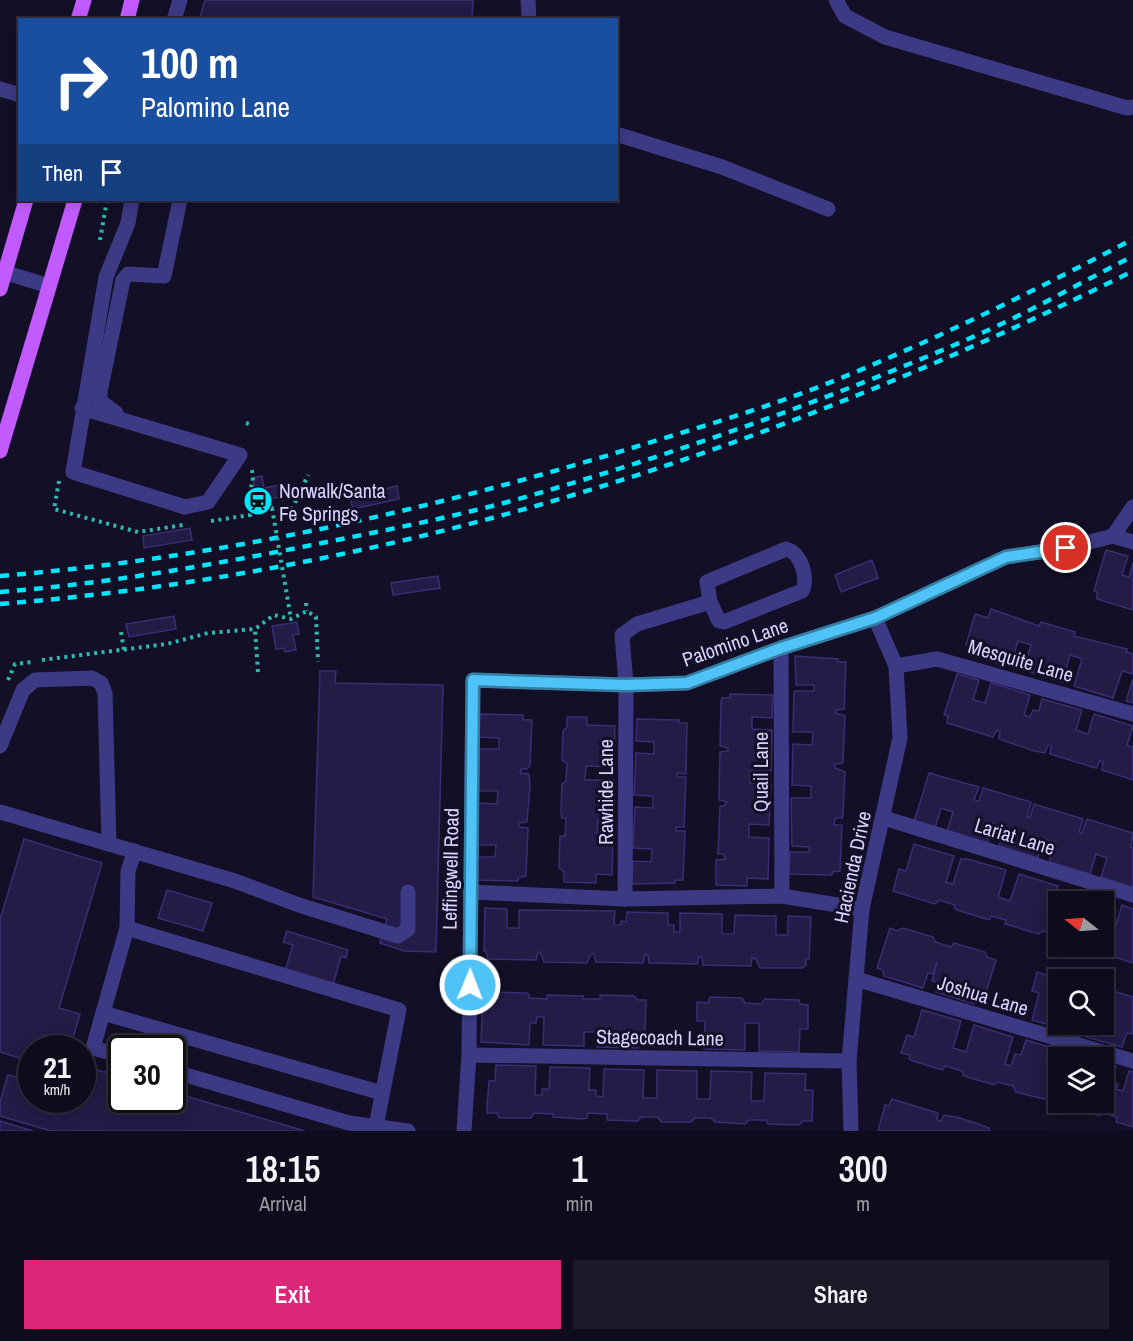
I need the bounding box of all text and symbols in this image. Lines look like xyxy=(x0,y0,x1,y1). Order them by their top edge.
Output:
text: 100 m xyxy=(141,35,239,91)
icon: right xyxy=(42,42,120,120)
text: Palomino Lane xyxy=(141,89,290,125)
icon: arrive xyxy=(95,156,128,189)
text: Then xyxy=(42,158,83,188)
place label: Norwalk/Santa Fe Springs xyxy=(279,477,386,527)
station icon: Norwalk/Santa Fe Springs xyxy=(242,485,274,517)
pin xyxy=(1040,522,1091,573)
icon: arrive xyxy=(1049,531,1082,564)
street label: Palomino Lane xyxy=(678,611,792,673)
street label: Mesquite Lane xyxy=(965,632,1077,688)
street label: Quail Lane xyxy=(747,732,774,812)
street label: Rawhide Lane xyxy=(592,739,619,845)
street label: Leffingwell Road xyxy=(435,808,465,930)
street label: Hacienda Drive xyxy=(827,808,877,926)
street label: Lariat Lane xyxy=(971,811,1059,861)
north arrow xyxy=(1048,891,1114,957)
map controls xyxy=(1048,891,1114,1113)
position arrow xyxy=(438,953,502,1017)
street label: Joshua Lane xyxy=(934,968,1032,1022)
button: search xyxy=(1048,969,1114,1035)
street label: Stagecoach Lane xyxy=(596,1022,724,1052)
speed limit sign: 30 xyxy=(108,1035,186,1113)
text: 21 xyxy=(43,1047,71,1087)
button: layers xyxy=(1048,1047,1114,1113)
text: km/h xyxy=(44,1079,70,1100)
text: 18:15 xyxy=(245,1145,320,1193)
text: 1 xyxy=(571,1145,588,1193)
text: 300 xyxy=(838,1145,888,1193)
text: Arrival xyxy=(259,1190,307,1217)
text: min xyxy=(566,1190,593,1217)
text: m xyxy=(856,1190,870,1217)
button: Exit xyxy=(24,1260,561,1329)
button: Share xyxy=(573,1260,1109,1329)

